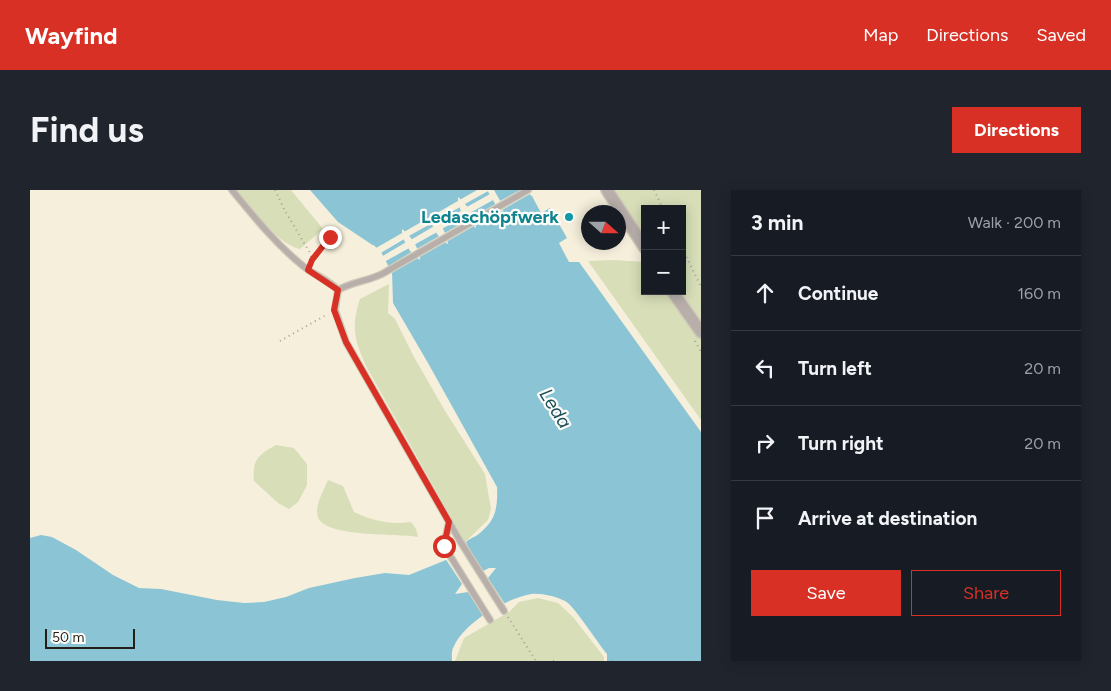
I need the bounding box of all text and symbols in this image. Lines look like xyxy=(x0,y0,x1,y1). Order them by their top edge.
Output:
text: Wayfind xyxy=(25,21,118,50)
text: Map xyxy=(863,24,898,46)
text: Directions xyxy=(926,24,1008,46)
text: Saved xyxy=(1036,24,1086,46)
button: Directions xyxy=(952,107,1081,153)
text: Find us xyxy=(30,109,144,151)
north arrow xyxy=(581,205,626,250)
map controls xyxy=(641,205,686,295)
button: + xyxy=(641,205,686,250)
place label: Ledaschöpfwerk xyxy=(421,206,559,228)
text: 3 min xyxy=(751,210,803,235)
marker: Ledaschöpfwerk xyxy=(563,211,575,223)
text: Walk · 200 m xyxy=(968,213,1061,232)
route end xyxy=(319,226,342,249)
button: − xyxy=(641,250,686,295)
icon: ahead xyxy=(751,279,779,307)
text: Continue xyxy=(798,282,878,305)
text: 160 m xyxy=(1018,284,1061,303)
icon: left xyxy=(751,354,779,382)
text: Turn left xyxy=(798,357,872,380)
text: 20 m xyxy=(1024,359,1061,378)
water label: Leda xyxy=(535,384,577,432)
icon: right xyxy=(751,429,779,457)
text: Turn right xyxy=(798,432,884,455)
text: 20 m xyxy=(1024,434,1061,453)
icon: arrive xyxy=(751,504,779,532)
text: Arrive at destination xyxy=(798,507,977,530)
route start xyxy=(433,535,456,558)
button: Save xyxy=(751,570,901,616)
button: Share xyxy=(911,570,1061,616)
scale bar xyxy=(45,626,135,649)
text: 50 m xyxy=(52,629,84,646)

